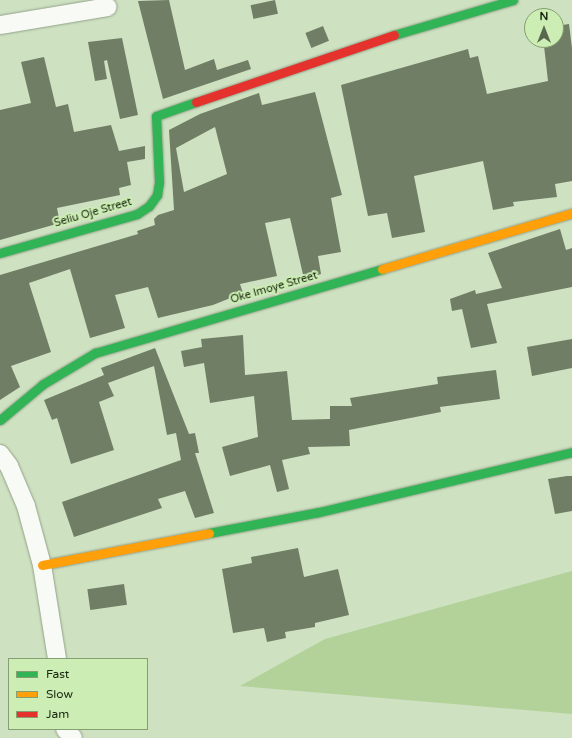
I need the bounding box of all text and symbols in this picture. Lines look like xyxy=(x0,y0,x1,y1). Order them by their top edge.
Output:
north arrow xyxy=(524,8,564,48)
text: N xyxy=(540,10,548,23)
street label: Seliu Oje Street xyxy=(53,196,133,230)
street label: Oke Imoye Street xyxy=(229,269,319,307)
legend xyxy=(8,658,148,730)
text: Fast xyxy=(46,667,69,681)
text: Slow xyxy=(46,687,73,701)
text: Jam xyxy=(46,707,69,721)

